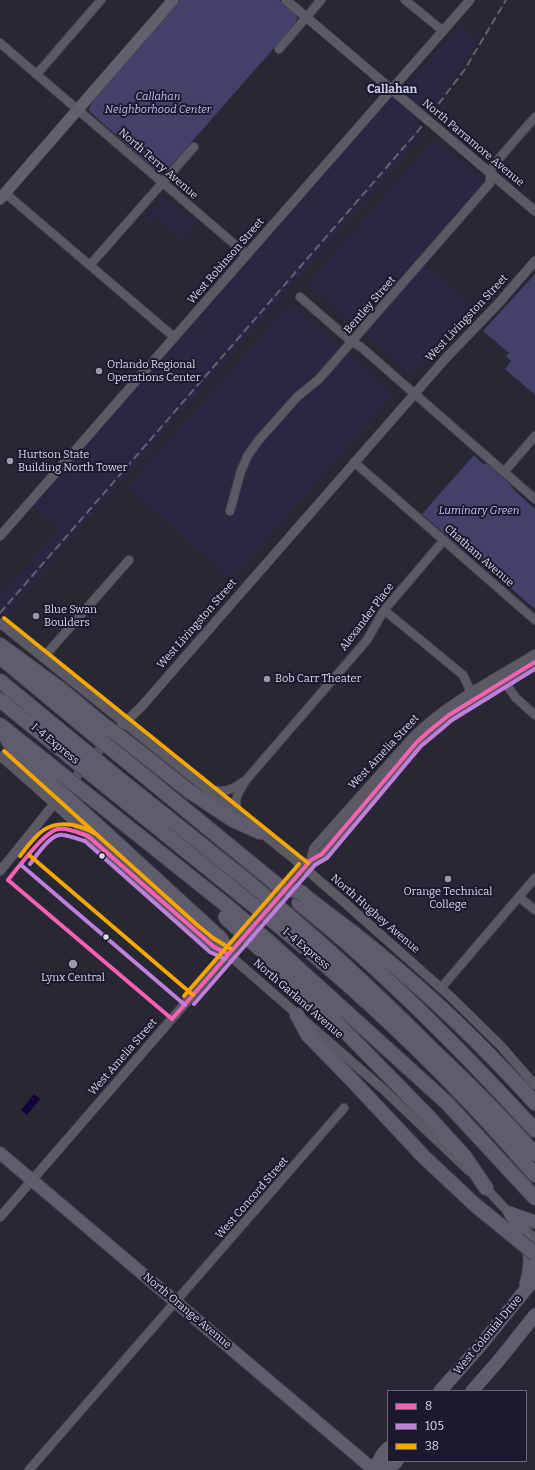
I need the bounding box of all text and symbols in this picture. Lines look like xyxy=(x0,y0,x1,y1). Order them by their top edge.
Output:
district label: Callahan xyxy=(367,83,417,97)
park label: Callahan Neighborhood Center xyxy=(105,90,211,116)
street label: North Parramore Avenue xyxy=(420,97,526,189)
street label: North Terry Avenue xyxy=(116,126,200,202)
street label: West Robinson Street xyxy=(185,215,267,307)
street label: West Livingston Street xyxy=(423,272,511,364)
street label: Bentley Street xyxy=(341,274,399,336)
place label: Orlando Regional Operations Center xyxy=(107,358,201,384)
marker: Orlando Regional Operations Center xyxy=(94,366,104,376)
place label: Hurtson State Building North Tower xyxy=(18,448,127,474)
marker: Hurtson State Building North Tower xyxy=(5,456,15,466)
park label: Luminary Green xyxy=(439,504,519,518)
street label: Chatham Avenue xyxy=(442,522,516,590)
street label: West Livingston Street xyxy=(154,576,240,672)
street label: Alexander Place xyxy=(337,580,397,654)
place label: Blue Swan Boulders xyxy=(44,603,97,629)
marker: Blue Swan Boulders xyxy=(31,611,41,621)
place label: Bob Carr Theater xyxy=(275,672,361,686)
marker: Bob Carr Theater xyxy=(262,674,272,684)
street label: West Amelia Street xyxy=(346,712,422,792)
street label: I-4 Express xyxy=(28,721,82,767)
unlabelled marker xyxy=(97,851,107,861)
street label: North Hughey Avenue xyxy=(328,872,422,956)
marker: Orange Technical College xyxy=(443,874,453,884)
place label: Orange Technical College xyxy=(404,885,492,911)
street label: I-4 Express xyxy=(280,925,332,973)
unlabelled marker xyxy=(101,932,111,942)
street label: North Garland Avenue xyxy=(250,956,346,1042)
marker: Lynx Central xyxy=(67,958,79,970)
place label: Lynx Central xyxy=(41,971,105,985)
street label: West Amelia Street xyxy=(86,1016,160,1098)
street label: West Concord Street xyxy=(213,1154,291,1242)
street label: North Orange Avenue xyxy=(140,1270,234,1352)
street label: West Colonial Drive xyxy=(451,1293,525,1377)
legend xyxy=(387,1390,527,1462)
text: 8 xyxy=(425,1399,432,1413)
text: 105 xyxy=(425,1419,444,1433)
text: 38 xyxy=(425,1439,439,1453)

